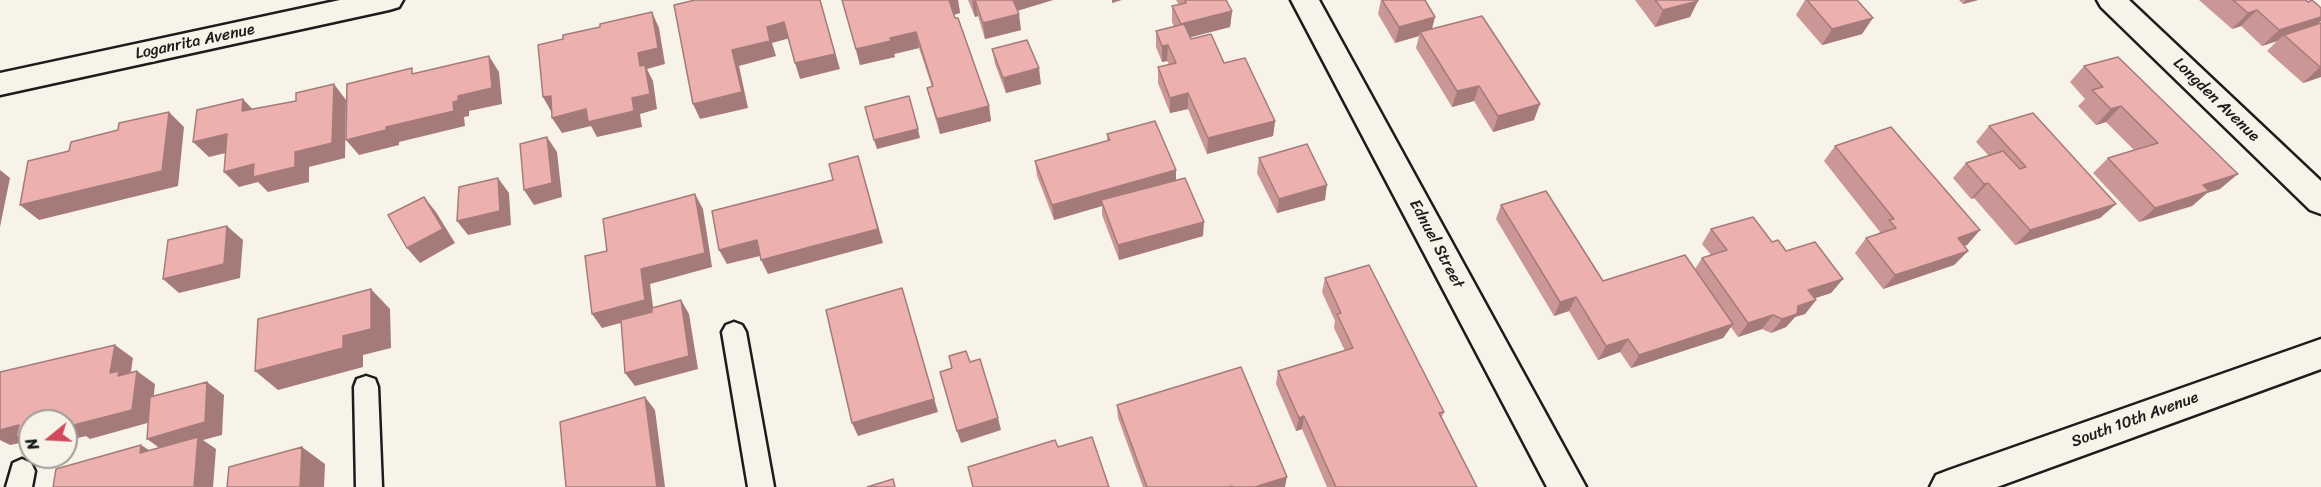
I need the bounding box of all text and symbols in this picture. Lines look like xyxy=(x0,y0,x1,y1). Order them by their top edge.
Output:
street label: Loganrita Avenue xyxy=(134,20,256,64)
street label: Longden Avenue xyxy=(2169,54,2263,146)
street label: Ednuel Street xyxy=(1405,196,1467,292)
street label: South 10th Avenue xyxy=(2069,388,2201,452)
north arrow xyxy=(18,409,78,469)
text: N xyxy=(17,434,48,454)

